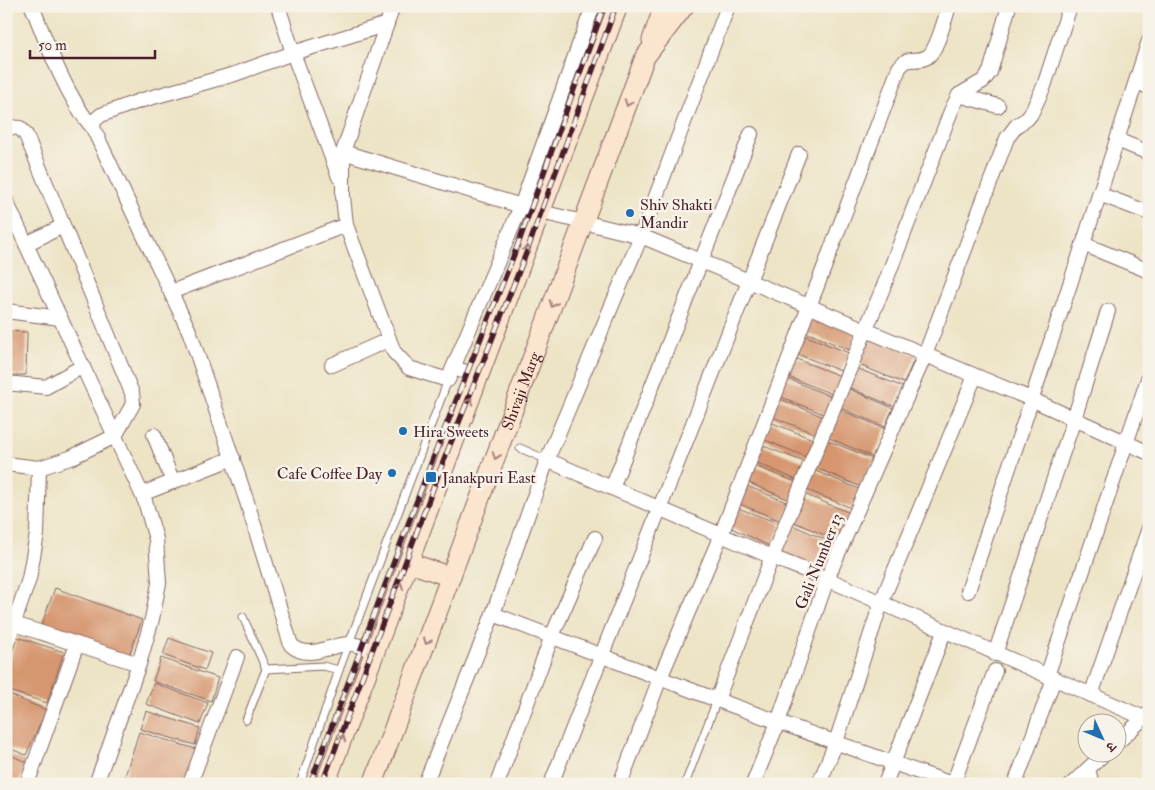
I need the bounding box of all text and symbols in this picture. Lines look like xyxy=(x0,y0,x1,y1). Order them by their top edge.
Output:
scale bar xyxy=(30,28,155,60)
text: 50 m xyxy=(38,36,67,55)
one-way arrow xyxy=(624,98,634,107)
place label: Shiv Shakti Mandir xyxy=(640,195,713,233)
marker: Shiv Shakti Mandir xyxy=(624,207,636,219)
one-way arrow xyxy=(521,245,531,254)
one-way arrow xyxy=(549,299,559,308)
street label: Shivaji Marg xyxy=(497,348,545,433)
one-way arrow xyxy=(464,398,474,406)
place label: Hira Sweets xyxy=(413,422,489,442)
marker: Hira Sweets xyxy=(397,425,409,437)
one-way arrow xyxy=(492,452,502,460)
place label: Cafe Coffee Day xyxy=(277,464,383,484)
marker: Cafe Coffee Day xyxy=(386,467,398,479)
place label: Janakpuri East xyxy=(441,468,536,489)
marker: Janakpuri East xyxy=(424,470,438,484)
street label: Gali Number 13 xyxy=(791,510,847,612)
one-way arrow xyxy=(394,582,405,591)
one-way arrow xyxy=(423,637,433,645)
north arrow xyxy=(1078,712,1128,762)
one-way arrow xyxy=(336,734,346,743)
text: उ xyxy=(1102,737,1120,756)

